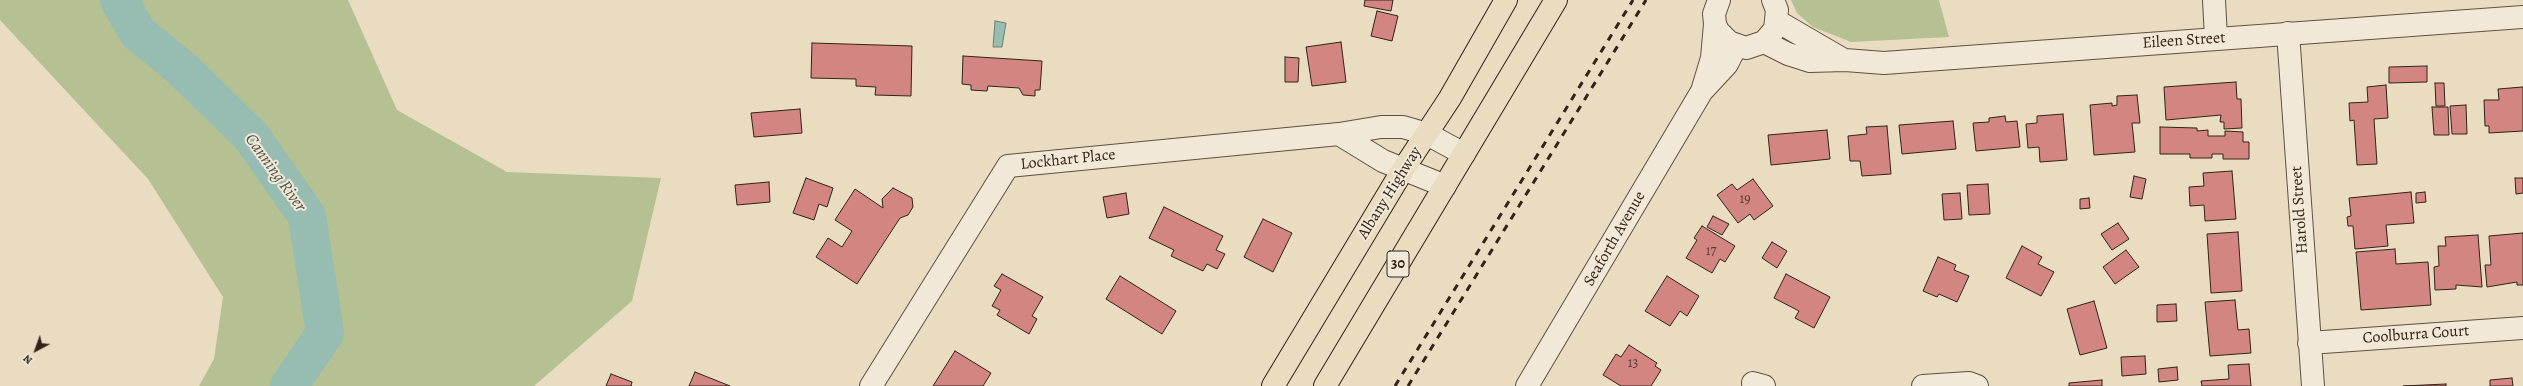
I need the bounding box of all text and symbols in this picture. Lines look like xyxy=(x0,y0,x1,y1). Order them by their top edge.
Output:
street label: Eileen Street xyxy=(2142,29,2226,53)
water label: Canning River xyxy=(240,130,310,216)
street label: Albany Highway xyxy=(1354,143,1426,243)
street label: Lockhart Place xyxy=(1020,145,1116,175)
street label: Harold Street xyxy=(2287,165,2313,255)
street label: Seaforth Avenue xyxy=(1580,188,1650,290)
house number: 19 xyxy=(1739,192,1751,208)
house number: 17 xyxy=(1706,244,1716,260)
road number: 30 xyxy=(1387,251,1409,277)
street label: Coolburra Court xyxy=(2362,322,2470,348)
north arrow xyxy=(16,330,56,370)
text: N xyxy=(20,351,36,368)
house number: 13 xyxy=(1628,356,1638,372)

